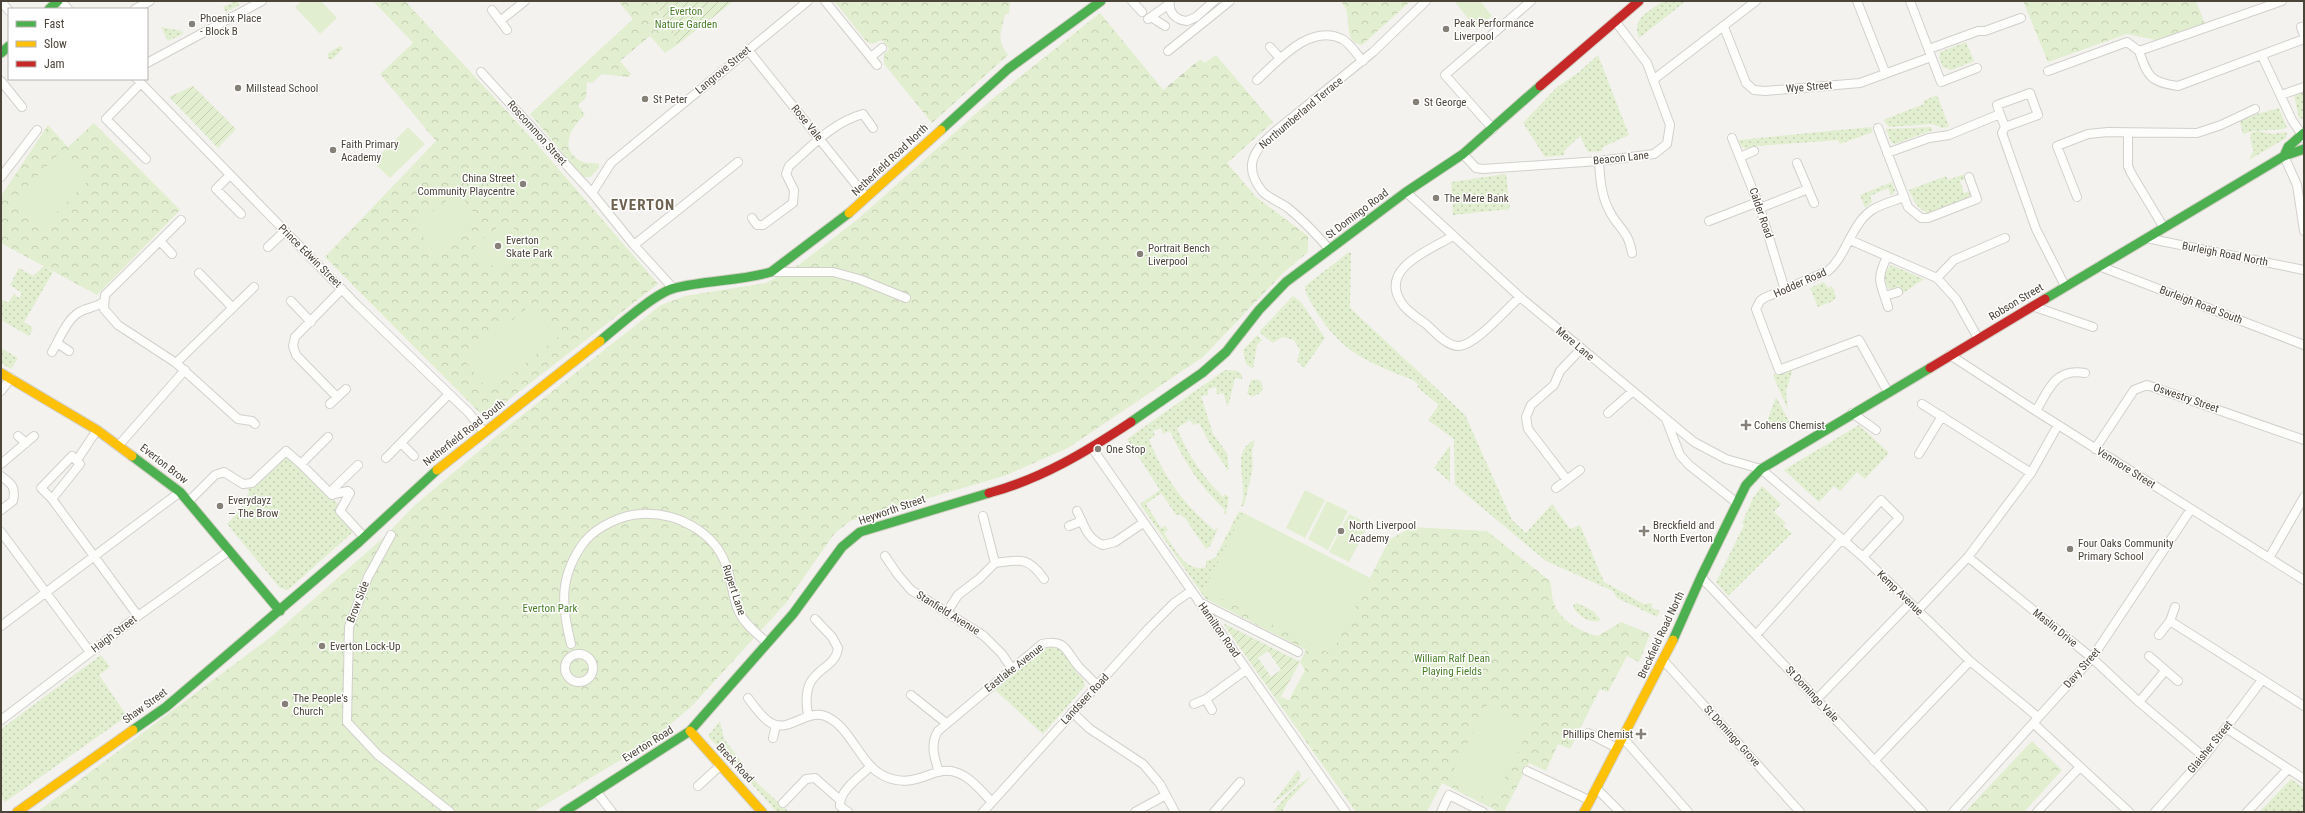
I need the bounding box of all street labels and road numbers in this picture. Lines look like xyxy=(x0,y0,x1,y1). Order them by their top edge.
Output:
street label: Langrove Street xyxy=(693,43,753,97)
street label: Northumberland Terrace xyxy=(1256,74,1346,152)
street label: Wye Street xyxy=(1785,79,1833,95)
street label: Roscommon Street xyxy=(504,98,570,168)
street label: Rose Vale xyxy=(788,102,826,144)
street label: Netherfield Road North xyxy=(849,121,931,199)
street label: Beacon Lane xyxy=(1593,149,1649,167)
street label: St Domingo Road xyxy=(1323,186,1391,242)
street label: Calder Road xyxy=(1746,186,1776,240)
street label: Prince Edwin Street xyxy=(276,222,344,290)
street label: Burleigh Road North xyxy=(2181,239,2269,269)
street label: Hodder Road xyxy=(1772,266,1828,300)
street label: Robson Street xyxy=(1987,281,2045,323)
street label: Burleigh Road South xyxy=(2158,283,2244,327)
street label: Mere Lane xyxy=(1553,324,1597,364)
street label: Oswestry Street xyxy=(2151,381,2221,415)
street label: Netherfield Road South xyxy=(421,397,507,469)
street label: Everton Brow xyxy=(137,441,191,487)
street label: Venmore Street xyxy=(2094,445,2158,491)
street label: Heyworth Street xyxy=(857,493,927,527)
street label: Rupert Lane xyxy=(720,563,748,617)
street label: Kemp Avenue xyxy=(1874,568,1926,618)
street label: Brow Side xyxy=(344,579,372,625)
street label: Stanfield Avenue xyxy=(914,588,982,638)
street label: Breckfield Road North xyxy=(1635,589,1687,681)
street label: Hamilton Road xyxy=(1195,600,1243,660)
street label: Maslin Drive xyxy=(2030,606,2080,650)
street label: Haigh Street xyxy=(89,613,139,655)
street label: Eastlake Avenue xyxy=(982,641,1046,695)
street label: Davy Street xyxy=(2061,645,2103,691)
street label: St Domingo Vale xyxy=(1783,663,1841,725)
street label: Landseer Road xyxy=(1058,671,1112,727)
street label: Shaw Street xyxy=(120,686,170,726)
street label: St Domingo Grove xyxy=(1701,703,1763,769)
street label: Glaisher Street xyxy=(2185,718,2235,776)
street label: Everton Road xyxy=(620,723,676,765)
street label: Breck Road xyxy=(714,741,756,785)

